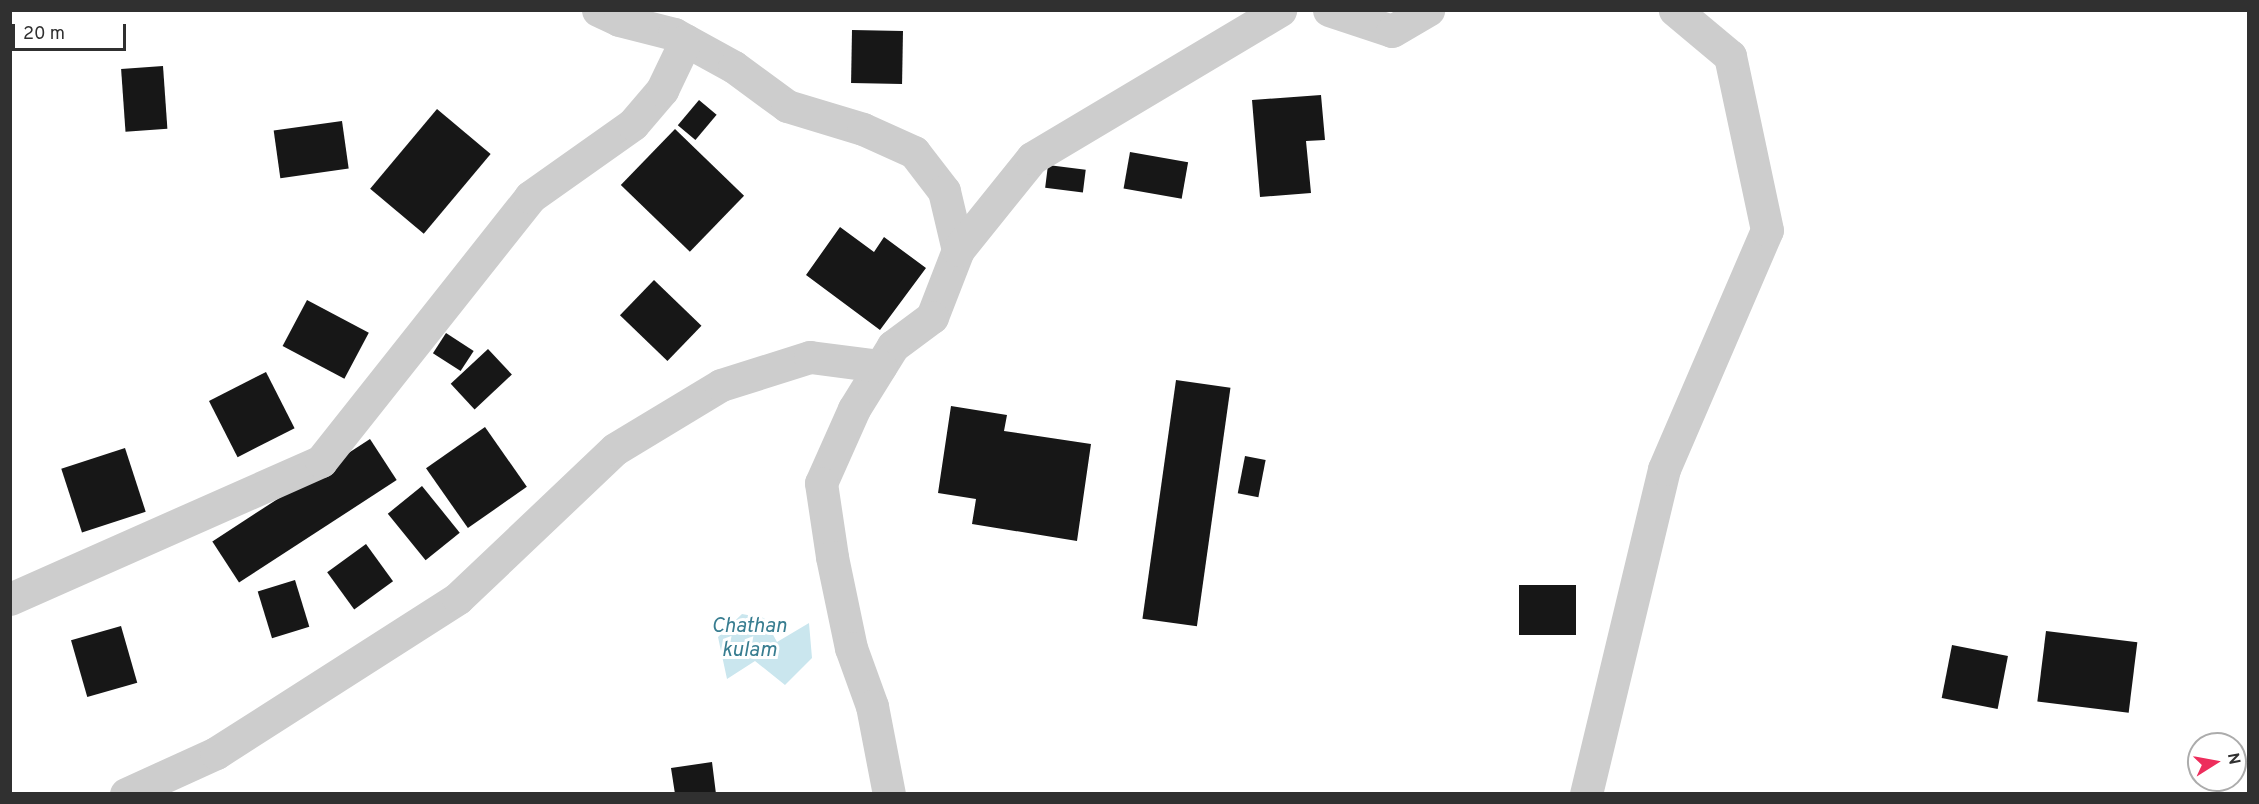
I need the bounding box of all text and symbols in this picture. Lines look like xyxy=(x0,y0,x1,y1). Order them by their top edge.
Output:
scale bar xyxy=(15,12,129,50)
text: 20 m xyxy=(23,23,65,46)
water label: Chathan kulam xyxy=(711,614,787,664)
north arrow xyxy=(2187,732,2247,792)
text: N xyxy=(2222,751,2244,766)

